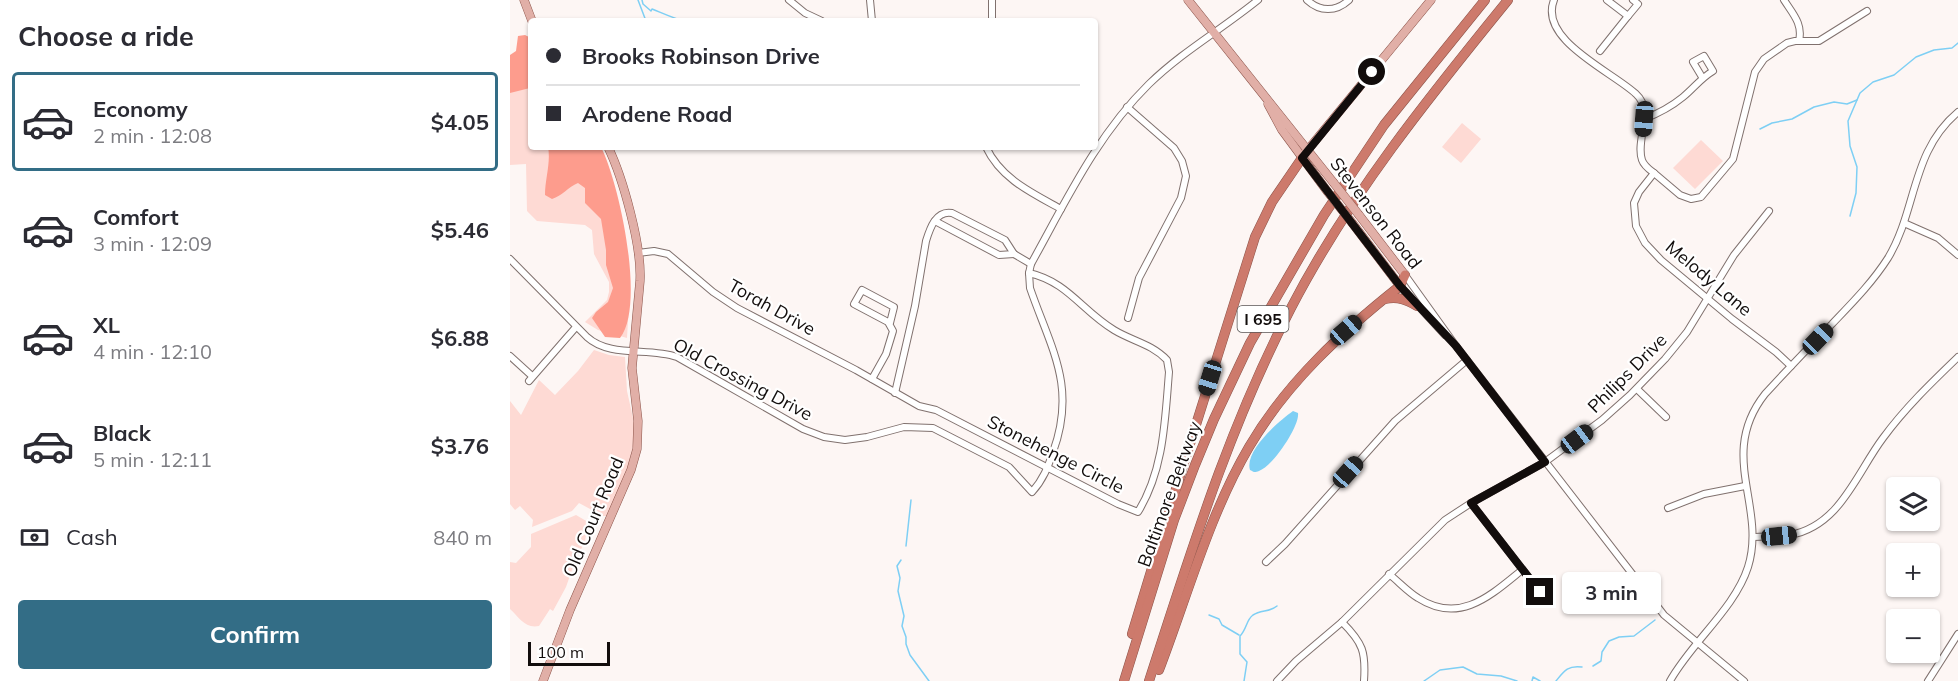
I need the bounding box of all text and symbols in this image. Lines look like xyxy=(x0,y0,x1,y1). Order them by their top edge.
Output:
text: Choose a ride xyxy=(18,19,194,53)
text: Brooks Robinson Drive xyxy=(582,42,820,70)
route start xyxy=(1358,58,1385,85)
icon: car xyxy=(21,95,75,149)
text: Economy xyxy=(93,95,188,123)
text: Arodene Road xyxy=(582,100,733,128)
car xyxy=(1634,100,1654,138)
text: $4.05 xyxy=(431,108,489,136)
text: 2 min · 12:08 xyxy=(93,123,212,148)
street label: Stevenson Road xyxy=(1325,153,1427,273)
icon: car xyxy=(21,203,75,257)
text: Comfort xyxy=(93,203,179,231)
text: $5.46 xyxy=(431,216,489,244)
text: 3 min · 12:09 xyxy=(93,231,212,256)
street label: Melody Lane xyxy=(1661,235,1757,321)
street label: Torah Drive xyxy=(725,274,819,340)
road number: I 695 xyxy=(1238,306,1288,332)
icon: car xyxy=(21,311,75,365)
text: XL xyxy=(93,311,120,339)
car xyxy=(1327,311,1365,349)
car xyxy=(1799,320,1837,358)
text: $6.88 xyxy=(431,324,489,352)
street label: Philips Drive xyxy=(1582,328,1672,418)
street label: Old Crossing Drive xyxy=(669,333,817,425)
text: 4 min · 12:10 xyxy=(93,339,212,364)
car xyxy=(1196,358,1224,398)
street label: Stonehenge Circle xyxy=(984,410,1128,498)
street label: Baltimore Beltway xyxy=(1132,418,1206,570)
icon: car xyxy=(21,419,75,473)
text: Black xyxy=(93,419,151,447)
car xyxy=(1557,421,1597,457)
text: $3.76 xyxy=(431,432,489,460)
text: 5 min · 12:11 xyxy=(93,447,212,472)
car xyxy=(1329,453,1367,491)
street label: Old Court Road xyxy=(557,454,629,580)
map controls xyxy=(1886,477,1940,663)
button: layers xyxy=(1886,477,1940,531)
icon: cash xyxy=(18,521,51,554)
text: Cash xyxy=(66,523,118,551)
text: 840 m xyxy=(433,525,492,550)
car xyxy=(1760,525,1798,547)
button: + xyxy=(1886,543,1940,597)
callout: 3 min xyxy=(1561,571,1660,613)
route end xyxy=(1526,578,1553,605)
text: 3 min xyxy=(1585,580,1638,605)
button: Confirm xyxy=(18,600,492,669)
button: − xyxy=(1886,609,1940,663)
scale bar xyxy=(528,639,610,666)
text: 100 m xyxy=(537,642,584,662)

